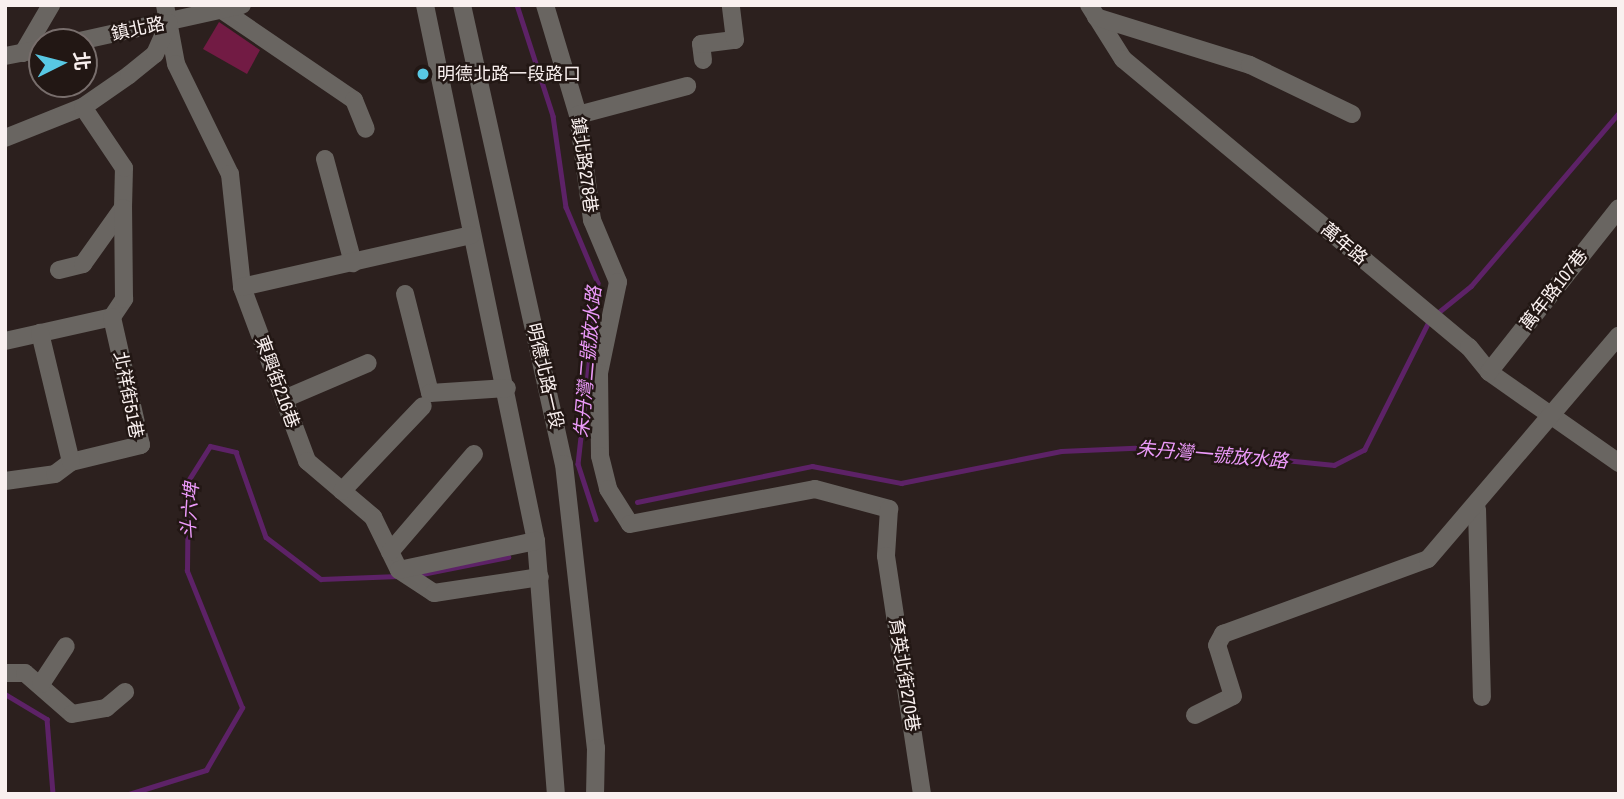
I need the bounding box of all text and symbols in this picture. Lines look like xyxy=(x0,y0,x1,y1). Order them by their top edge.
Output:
street label: 鎮北路 xyxy=(109,13,167,45)
north arrow xyxy=(28,28,98,98)
text: 北 xyxy=(68,50,96,72)
place label: 明德北路一段路口 xyxy=(437,63,581,85)
marker: 明德北路一段路口 xyxy=(415,66,431,82)
street label: 鎮北路278巷 xyxy=(567,116,601,214)
street label: 萬年路 xyxy=(1316,218,1372,270)
street label: 萬年路107巷 xyxy=(1516,245,1592,335)
water label: 朱丹灣二號放水路 xyxy=(570,285,606,439)
street label: 明德北路一段 xyxy=(522,321,568,431)
street label: 東興街216巷 xyxy=(250,333,304,431)
street label: 北祥街51巷 xyxy=(109,350,147,440)
water label: 朱丹灣一號放水路 xyxy=(1135,437,1289,473)
water label: 斗六埤 xyxy=(177,482,203,540)
street label: 育英北街270巷 xyxy=(884,617,924,733)

